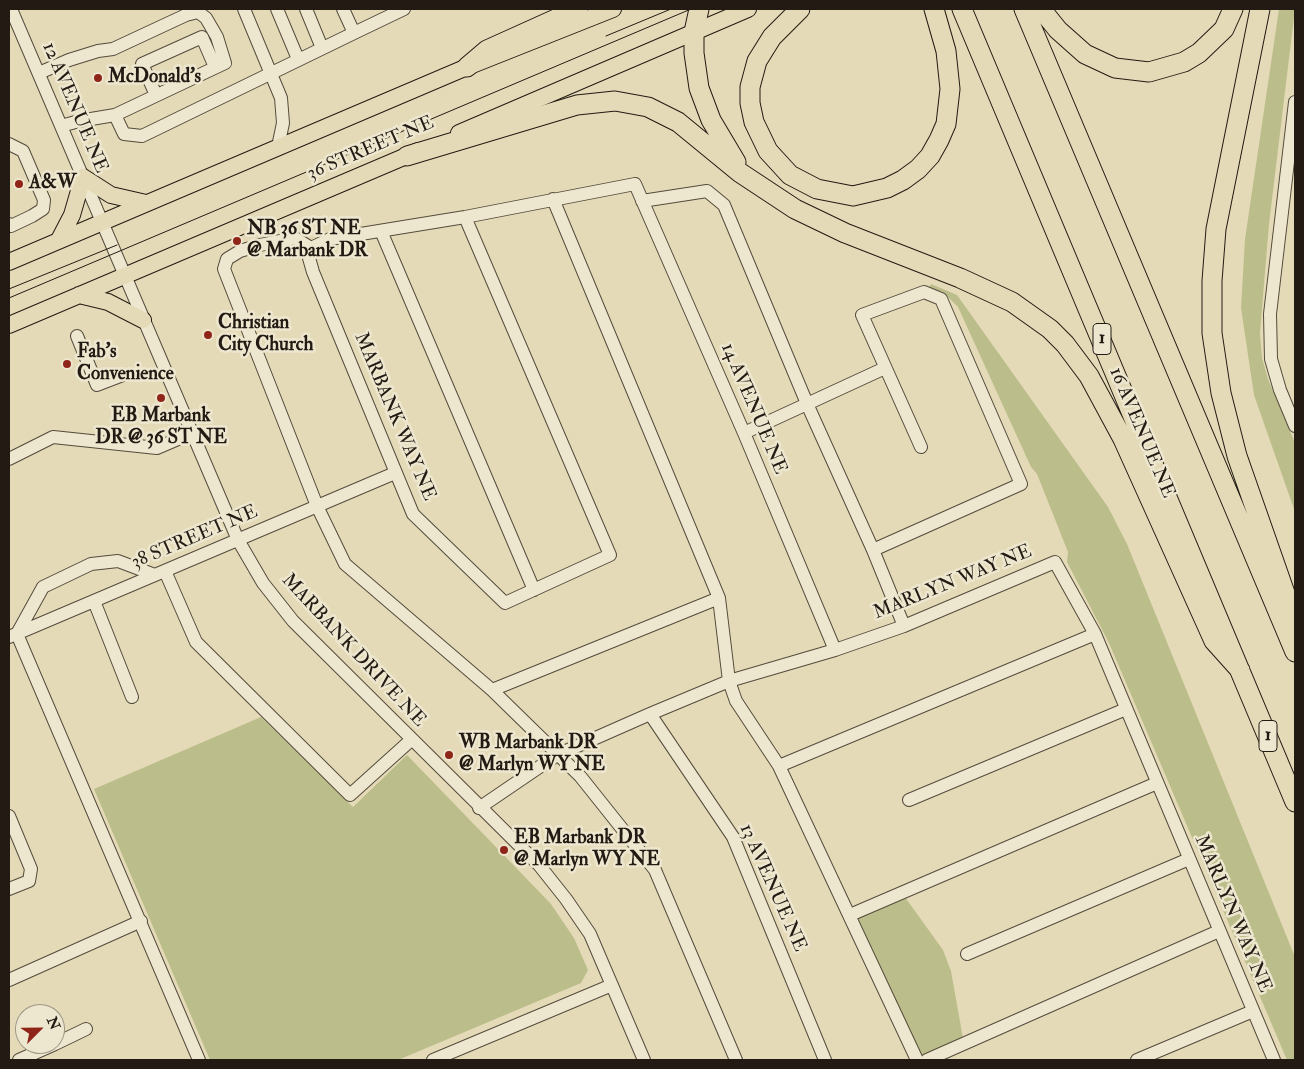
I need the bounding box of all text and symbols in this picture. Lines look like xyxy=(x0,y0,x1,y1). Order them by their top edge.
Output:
street label: 12 AVENUE NE xyxy=(36,39,112,177)
place label: McDonald's xyxy=(108,67,201,89)
marker: McDonald's xyxy=(92,72,104,84)
street label: 36 STREET NE xyxy=(304,112,438,186)
place label: A&W xyxy=(29,173,76,195)
marker: A&W xyxy=(13,178,25,190)
place label: NB 36 ST NE @ Marbank DR xyxy=(247,219,368,263)
marker: NB 36 ST NE @ Marbank DR xyxy=(231,235,243,247)
place label: Christian City Church xyxy=(218,313,313,357)
road number: 1 xyxy=(1093,324,1111,354)
marker: Christian City Church xyxy=(202,329,214,341)
street label: MARBANK WAY NE xyxy=(348,330,440,504)
street label: 14 AVENUE NE xyxy=(715,340,791,478)
place label: Fab's Convenience xyxy=(77,342,174,386)
marker: Fab's Convenience xyxy=(61,358,73,370)
street label: 16 AVENUE NE xyxy=(1103,364,1179,502)
marker: EB Marbank DR @ 36 ST NE xyxy=(155,392,167,404)
place label: EB Marbank DR @ 36 ST NE xyxy=(95,406,227,450)
street label: 38 STREET NE xyxy=(129,501,261,575)
street label: MARLYN WAY NE xyxy=(870,541,1036,625)
street label: MARBANK DRIVE NE xyxy=(276,570,430,732)
road number: 1 xyxy=(1259,720,1277,751)
place label: WB Marbank DR @ Marlyn WY NE xyxy=(459,733,605,777)
marker: WB Marbank DR @ Marlyn WY NE xyxy=(443,749,455,761)
street label: 13 AVENUE NE xyxy=(734,821,810,955)
place label: EB Marbank DR @ Marlyn WY NE xyxy=(514,828,660,872)
street label: MARLYN WAY NE xyxy=(1189,832,1275,996)
marker: EB Marbank DR @ Marlyn WY NE xyxy=(498,844,510,856)
north arrow xyxy=(15,1004,65,1054)
text: N xyxy=(43,1014,64,1032)

